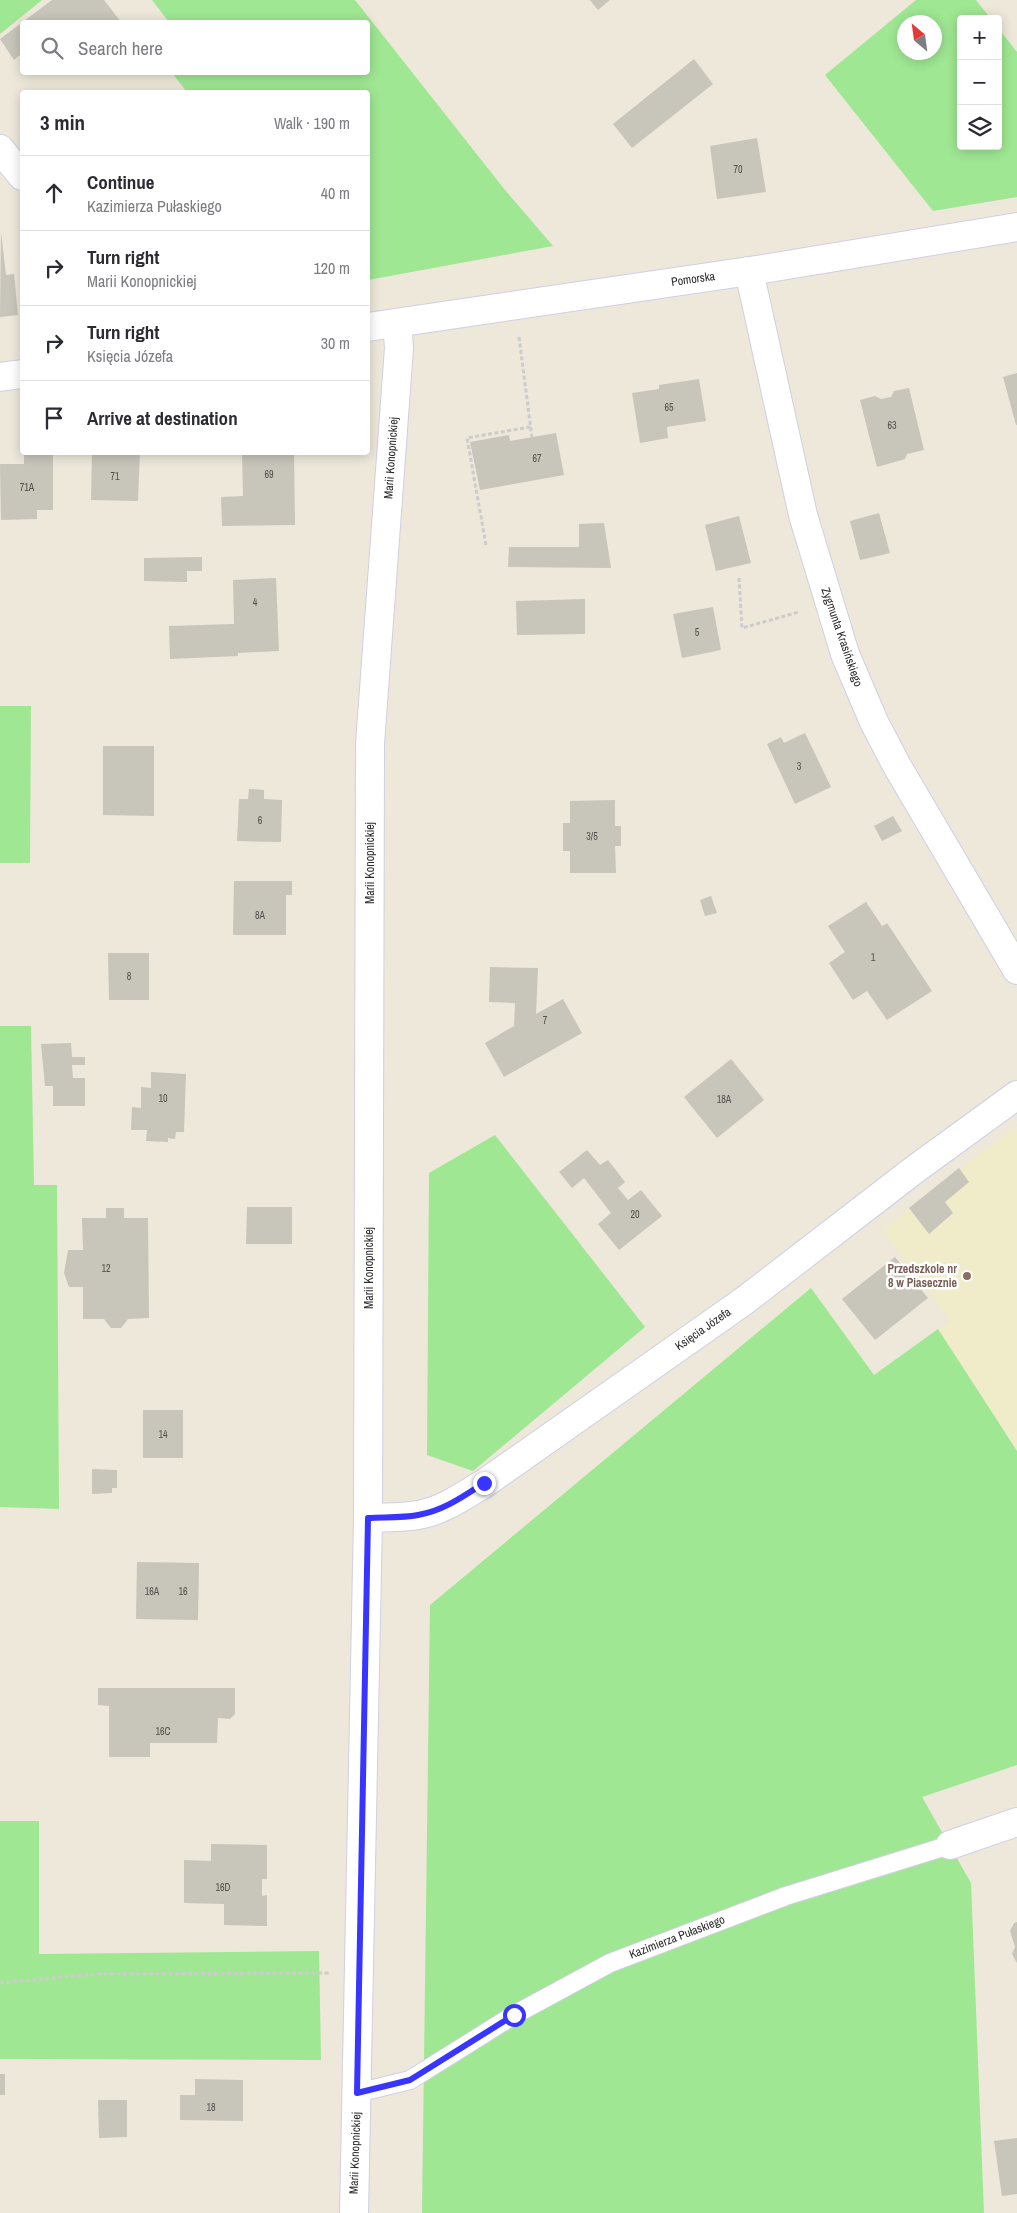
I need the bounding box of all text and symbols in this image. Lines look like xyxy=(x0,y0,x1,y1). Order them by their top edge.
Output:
north arrow xyxy=(897,15,942,60)
map controls xyxy=(957,15,1002,150)
button: + xyxy=(957,15,1002,60)
search box xyxy=(20,20,370,75)
icon: search xyxy=(38,34,66,62)
text: Search here xyxy=(78,35,163,61)
button: − xyxy=(957,60,1002,105)
button: layers xyxy=(957,105,1002,150)
text: 3 min xyxy=(40,108,85,137)
text: Walk · 190 m xyxy=(274,112,350,134)
house number: 70 xyxy=(733,163,743,176)
text: Continue xyxy=(87,169,155,195)
icon: ahead xyxy=(40,179,68,207)
text: 40 m xyxy=(321,182,350,204)
text: Kazimierza Pułaskiego xyxy=(87,195,222,217)
text: Turn right xyxy=(87,244,159,270)
icon: right xyxy=(40,254,68,282)
text: 120 m xyxy=(314,257,350,279)
street label: Pomorska xyxy=(670,268,717,290)
text: Marii Konopnickiej xyxy=(87,270,196,292)
text: Turn right xyxy=(87,319,159,345)
icon: right xyxy=(40,329,68,357)
text: 30 m xyxy=(321,332,350,354)
text: Księcia Józefa xyxy=(87,345,173,367)
house number: 65 xyxy=(664,401,674,414)
icon: arrive xyxy=(40,404,68,432)
text: Arrive at destination xyxy=(87,405,238,431)
street label: Marii Konopnickiej xyxy=(380,417,402,499)
house number: 63 xyxy=(887,419,897,432)
house number: 67 xyxy=(532,452,542,465)
house number: 69 xyxy=(264,468,274,481)
house number: 71 xyxy=(110,470,120,483)
house number: 71A xyxy=(20,481,35,494)
street label: Zygmunta Krasińskiego xyxy=(818,585,866,689)
house number: 4 xyxy=(253,596,258,609)
house number: 5 xyxy=(695,626,700,639)
house number: 3 xyxy=(797,760,802,773)
house number: 6 xyxy=(258,814,263,827)
street label: Marii Konopnickiej xyxy=(362,822,378,904)
house number: 3/5 xyxy=(586,830,598,843)
house number: 8A xyxy=(255,909,266,922)
house number: 1 xyxy=(871,951,876,964)
house number: 8 xyxy=(127,970,132,983)
house number: 7 xyxy=(543,1014,548,1027)
house number: 10 xyxy=(158,1092,168,1105)
house number: 18A xyxy=(717,1093,732,1106)
house number: 20 xyxy=(630,1208,640,1221)
street label: Marii Konopnickiej xyxy=(361,1227,377,1309)
place label: Przedszkole nr 8 w Piasecznie xyxy=(888,1261,958,1291)
house number: 12 xyxy=(101,1262,111,1275)
marker: Przedszkole nr 8 w Piasecznie xyxy=(961,1270,973,1282)
street label: Księcia Józefa xyxy=(672,1304,734,1354)
house number: 14 xyxy=(158,1428,168,1441)
route end xyxy=(473,1472,496,1495)
house number: 16A xyxy=(145,1585,160,1598)
house number: 16 xyxy=(178,1585,188,1598)
house number: 16C xyxy=(155,1725,171,1738)
house number: 16D xyxy=(215,1881,231,1894)
street label: Kazimierza Pułaskiego xyxy=(627,1911,727,1963)
route start xyxy=(503,2004,526,2027)
house number: 18 xyxy=(206,2101,216,2114)
street label: Marii Konopnickiej xyxy=(346,2112,364,2194)

